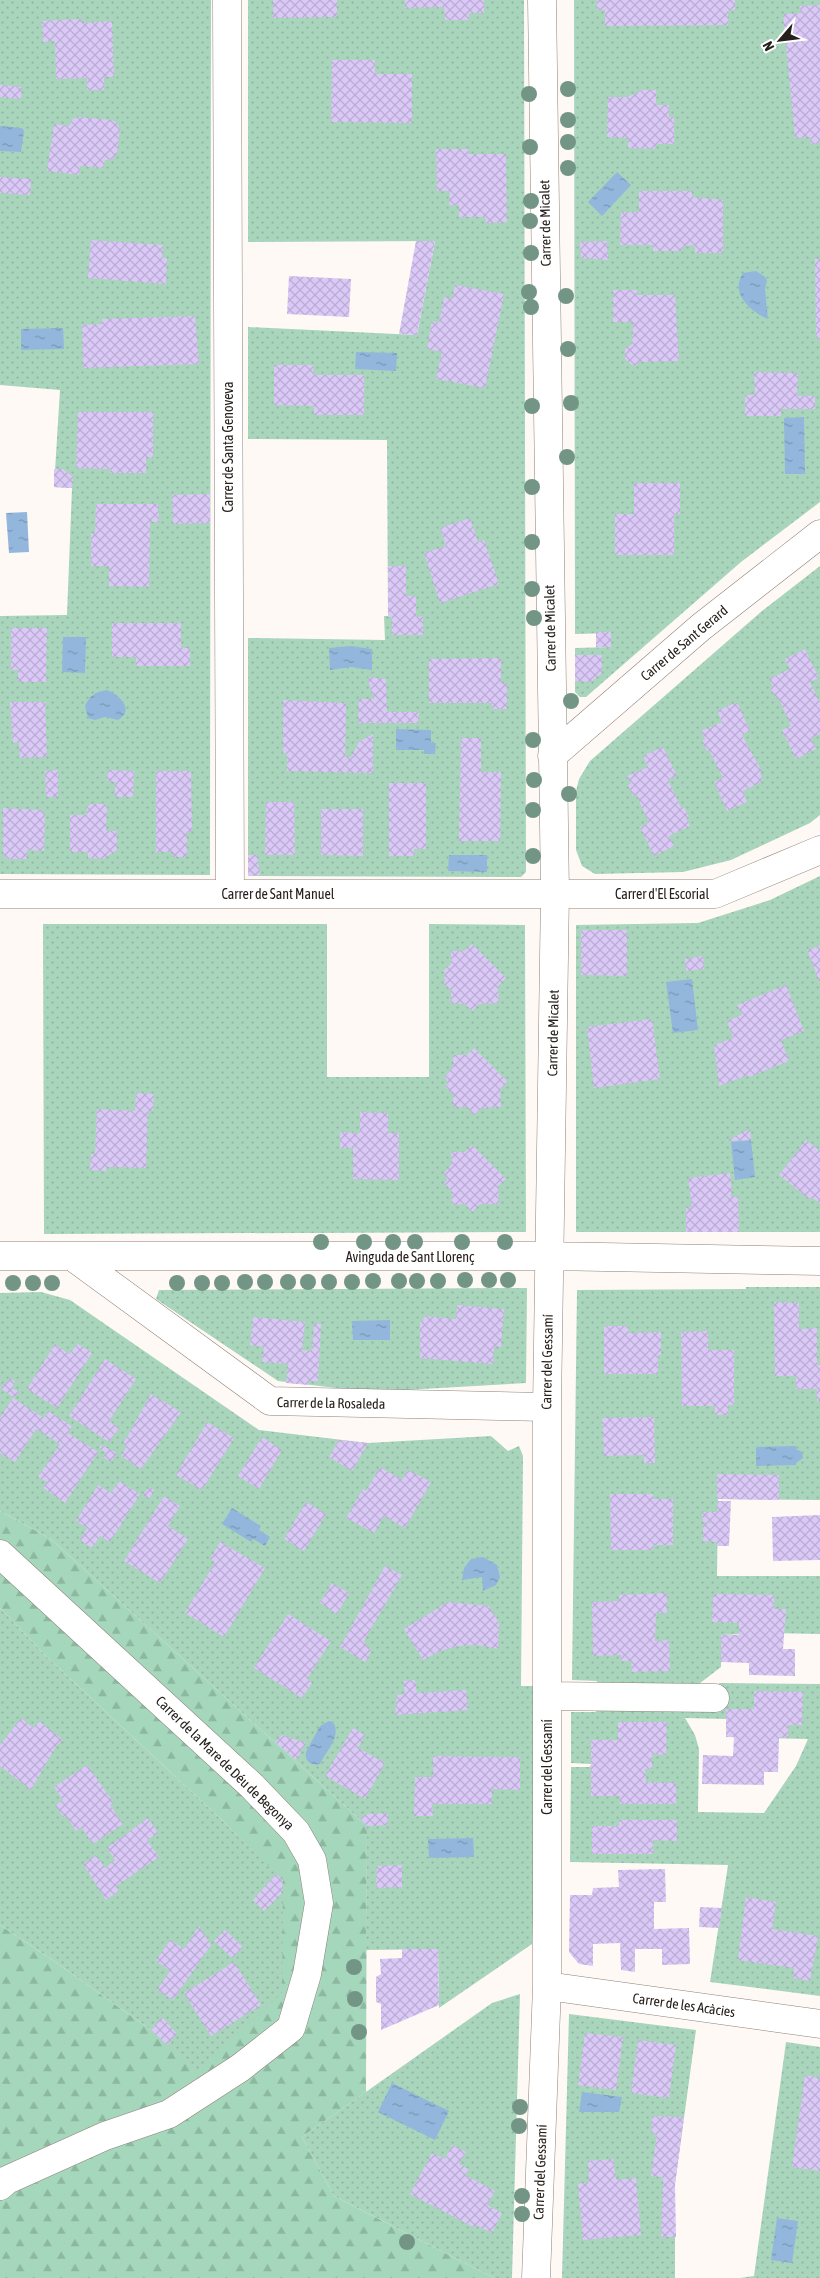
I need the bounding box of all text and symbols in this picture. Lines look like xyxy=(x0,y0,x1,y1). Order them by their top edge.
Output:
north arrow xyxy=(755,15,805,65)
text: N xyxy=(760,39,778,54)
street label: Carrer de Micalet xyxy=(536,180,554,266)
street label: Carrer de Santa Genoveva xyxy=(220,381,236,513)
street label: Carrer de Micalet xyxy=(541,585,559,671)
street label: Carrer de Sant Gerard xyxy=(637,602,731,684)
street label: Carrer de Sant Manuel xyxy=(221,886,335,902)
street label: Carrer d'El Escorial xyxy=(615,886,709,902)
street label: Carrer de Micalet xyxy=(544,990,562,1076)
street label: Avinguda de Sant Llorenç xyxy=(346,1249,475,1265)
street label: Carrer del Gessamí xyxy=(538,1314,556,1410)
street label: Carrer de la Rosaleda xyxy=(277,1394,385,1412)
street label: Carrer de la Mare de Déu de Begonya xyxy=(153,1693,297,1833)
street label: Carrer del Gessamí xyxy=(539,1719,555,1815)
street label: Carrer de les Acàcies xyxy=(632,1990,736,2020)
street label: Carrer del Gessamí xyxy=(530,2124,550,2220)

